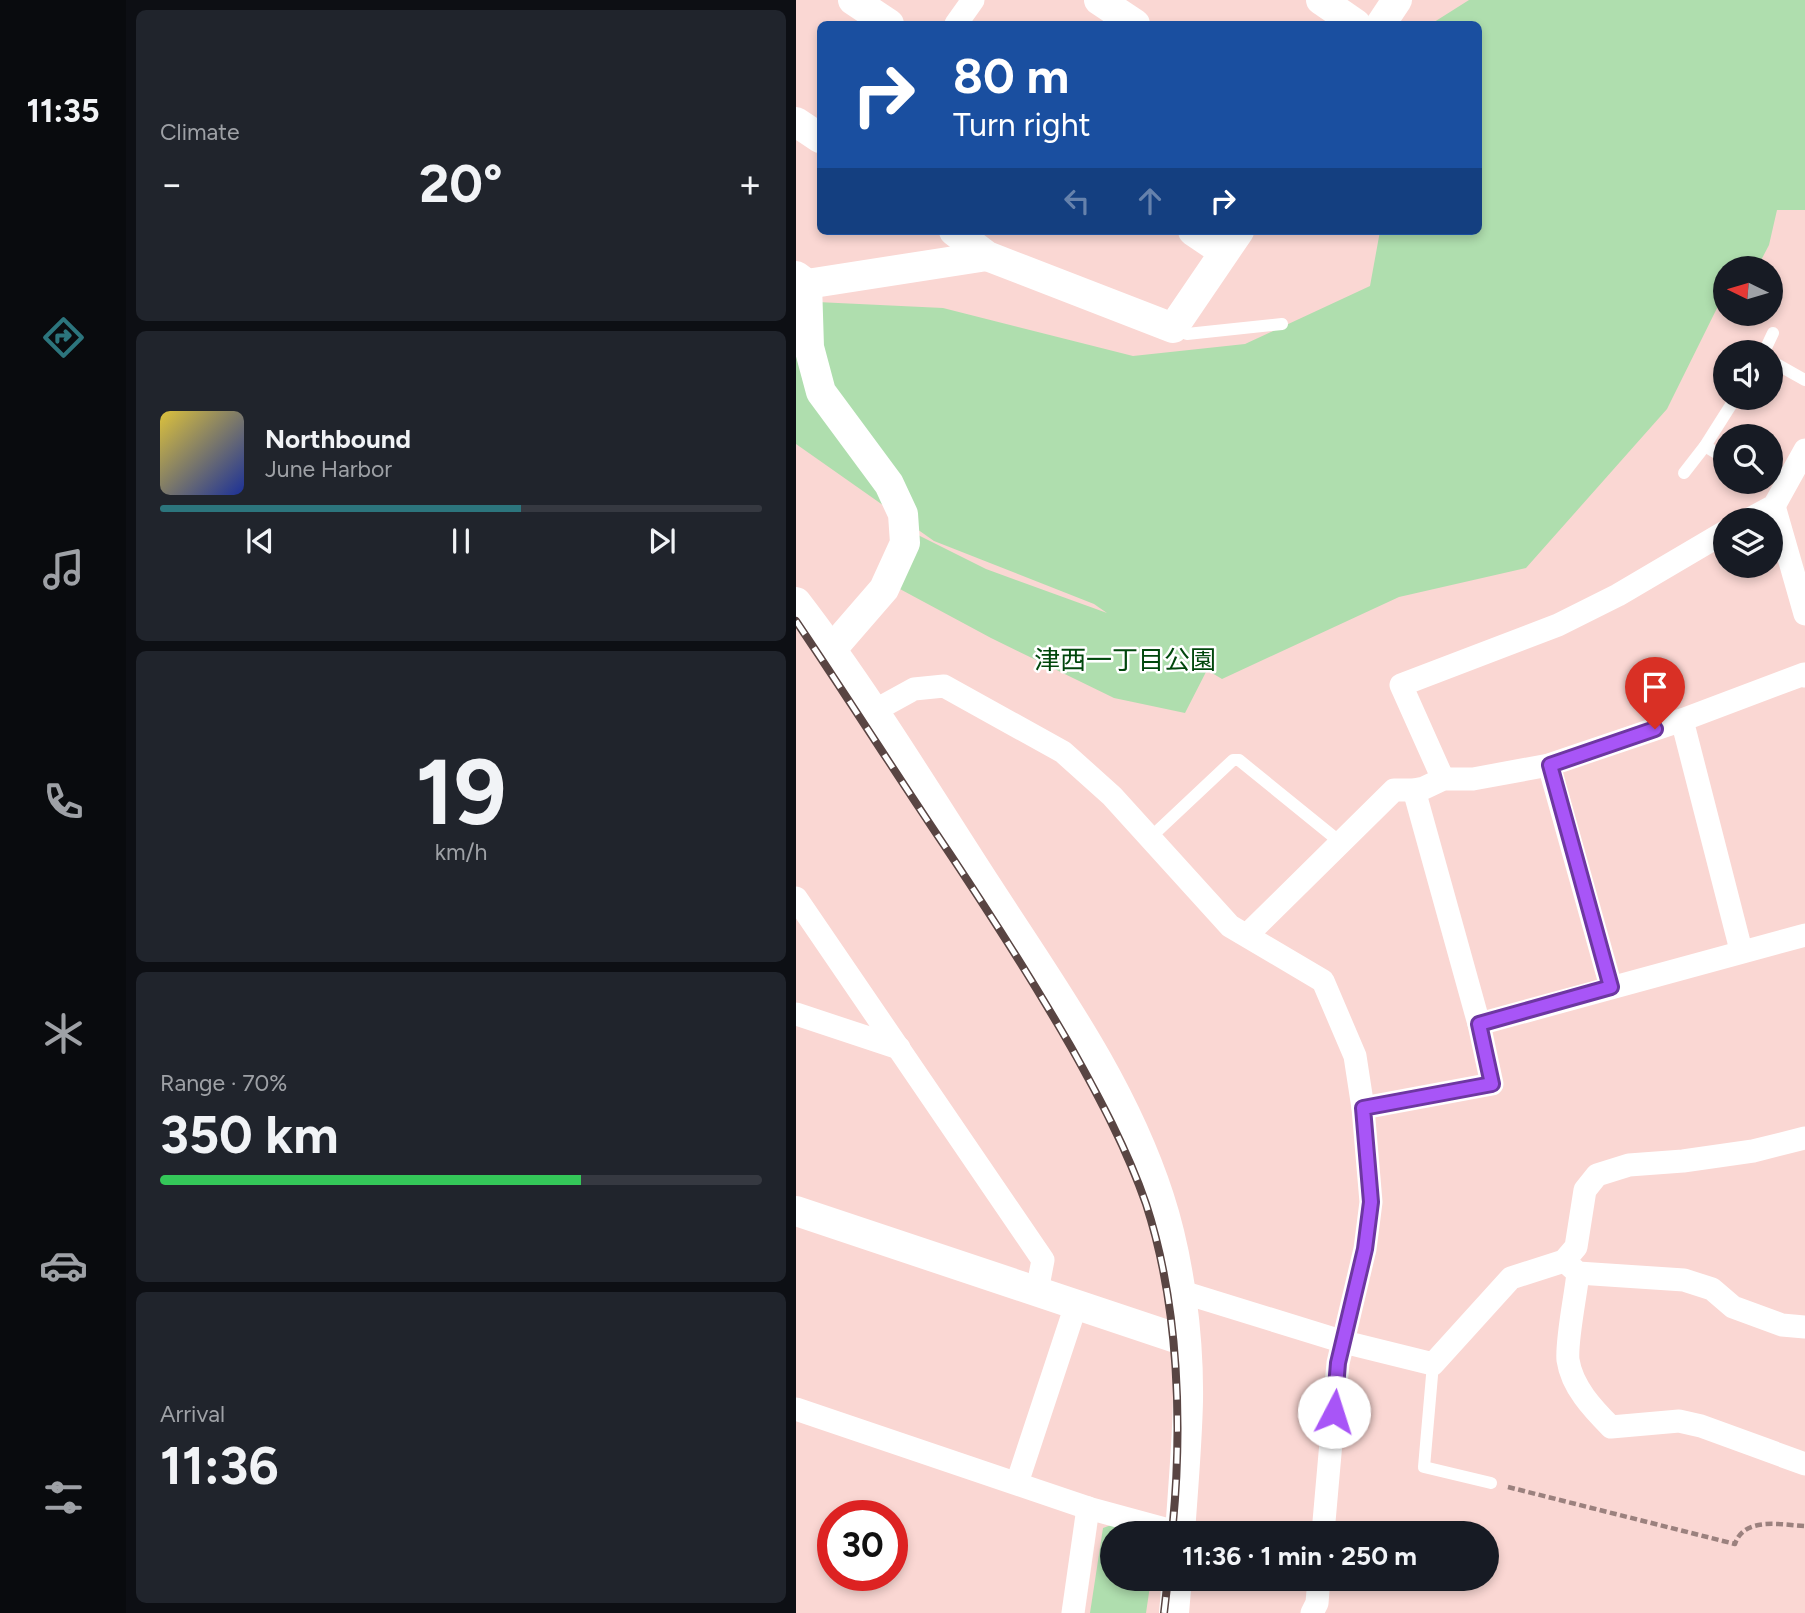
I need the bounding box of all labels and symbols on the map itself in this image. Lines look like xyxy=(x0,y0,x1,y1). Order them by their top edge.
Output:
north arrow xyxy=(1713,256,1783,326)
park label: 津西一丁目公園 xyxy=(1034,644,1216,676)
pin xyxy=(1625,657,1685,729)
position arrow xyxy=(1297,1375,1371,1449)
speed limit sign: 30 xyxy=(817,1500,908,1591)

